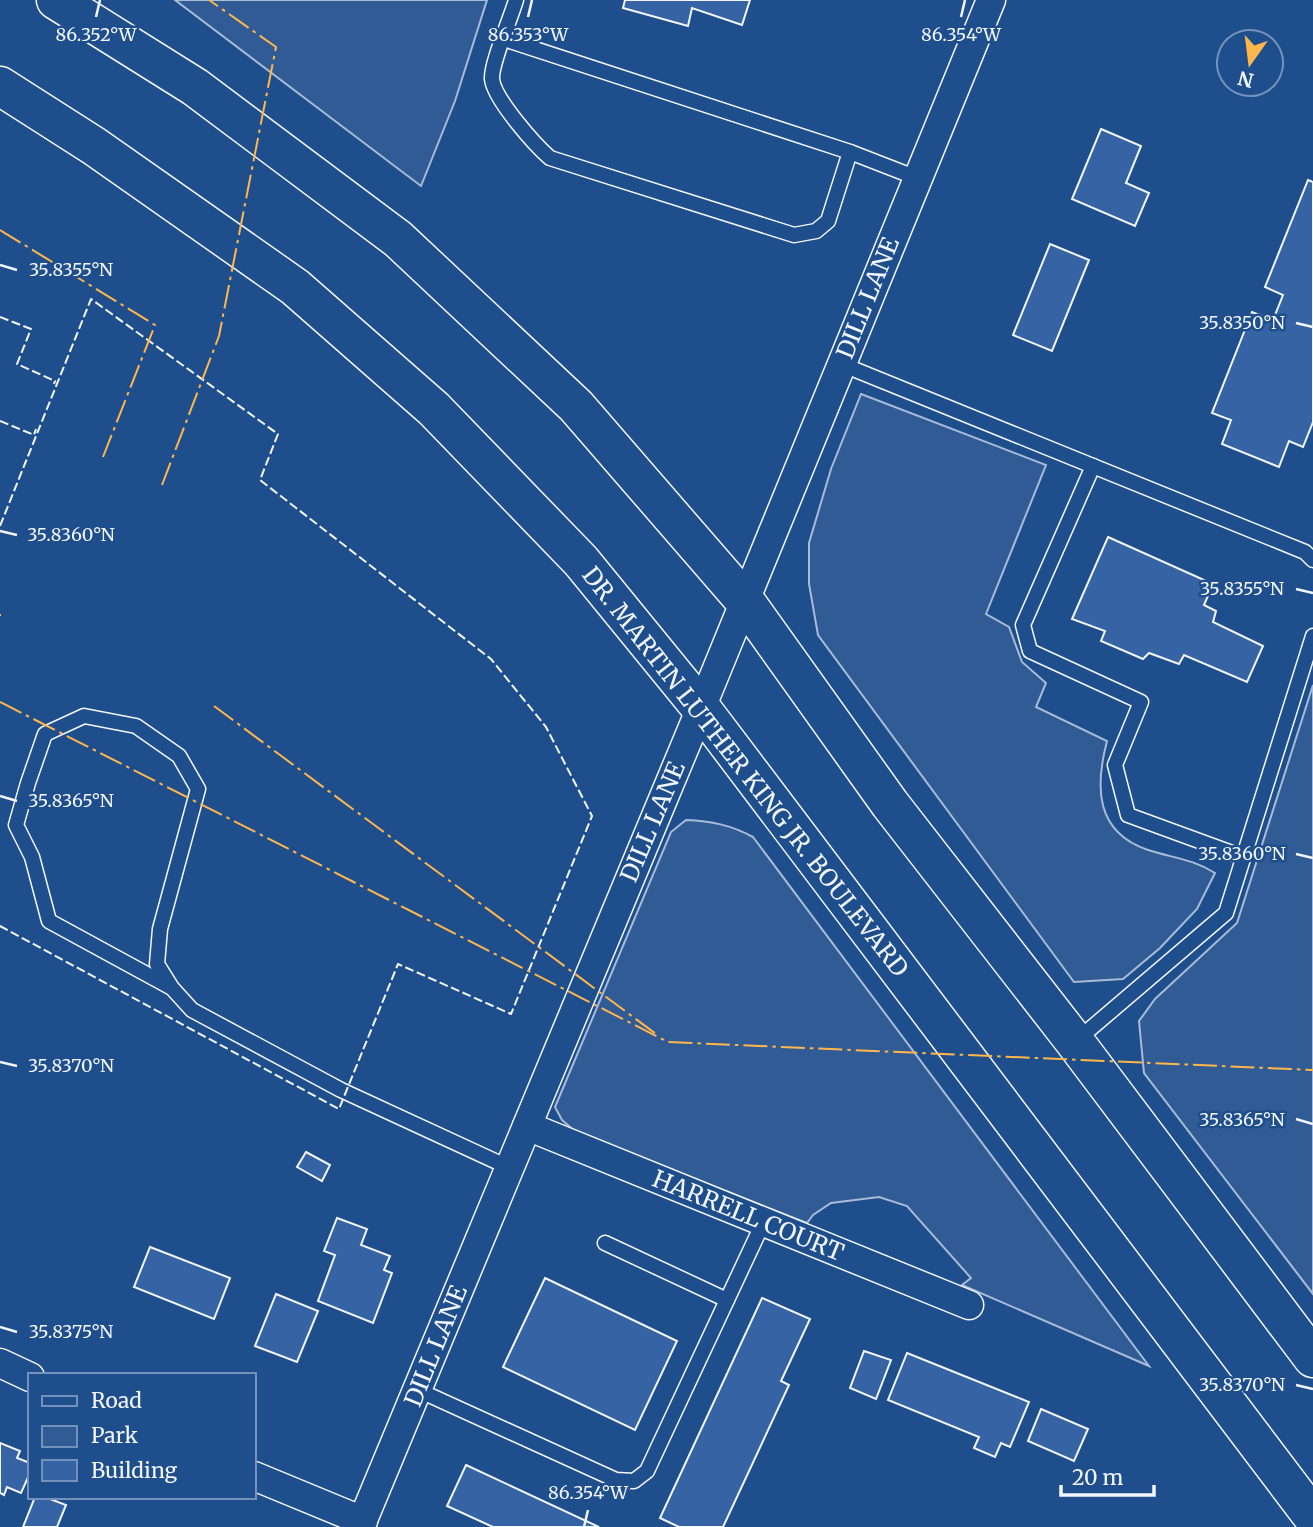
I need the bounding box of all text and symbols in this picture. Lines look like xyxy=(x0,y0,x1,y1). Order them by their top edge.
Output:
text: 86.352°W xyxy=(56,23,138,46)
text: 86.353°W xyxy=(488,23,569,46)
text: 86.354°W xyxy=(921,23,1002,46)
north arrow xyxy=(1215,28,1285,98)
text: N xyxy=(1236,66,1256,93)
street label: DILL LANE xyxy=(829,232,906,363)
text: 35.8355°N xyxy=(29,258,113,281)
text: 35.8350°N xyxy=(1199,311,1285,334)
text: 35.8360°N xyxy=(27,523,115,546)
street label: DR. MARTIN LUTHER KING JR. BOULEVARD xyxy=(575,560,915,983)
text: 35.8355°N xyxy=(1200,577,1284,600)
street label: DILL LANE xyxy=(613,756,692,887)
text: 35.8365°N xyxy=(28,789,114,812)
text: 35.8360°N xyxy=(1198,842,1286,865)
text: 35.8370°N xyxy=(28,1054,114,1077)
text: 35.8365°N xyxy=(1199,1108,1285,1131)
street label: HARRELL COURT xyxy=(648,1163,849,1268)
street label: DILL LANE xyxy=(397,1280,474,1411)
text: 35.8375°N xyxy=(29,1320,113,1343)
legend xyxy=(28,1373,256,1499)
text: 35.8370°N xyxy=(1199,1373,1285,1396)
text: Road xyxy=(91,1387,142,1414)
text: Park xyxy=(91,1422,138,1449)
scale bar xyxy=(1061,1454,1154,1498)
text: Building xyxy=(91,1457,178,1484)
text: 20 m xyxy=(1072,1464,1124,1491)
text: 86.354°W xyxy=(548,1481,629,1504)

